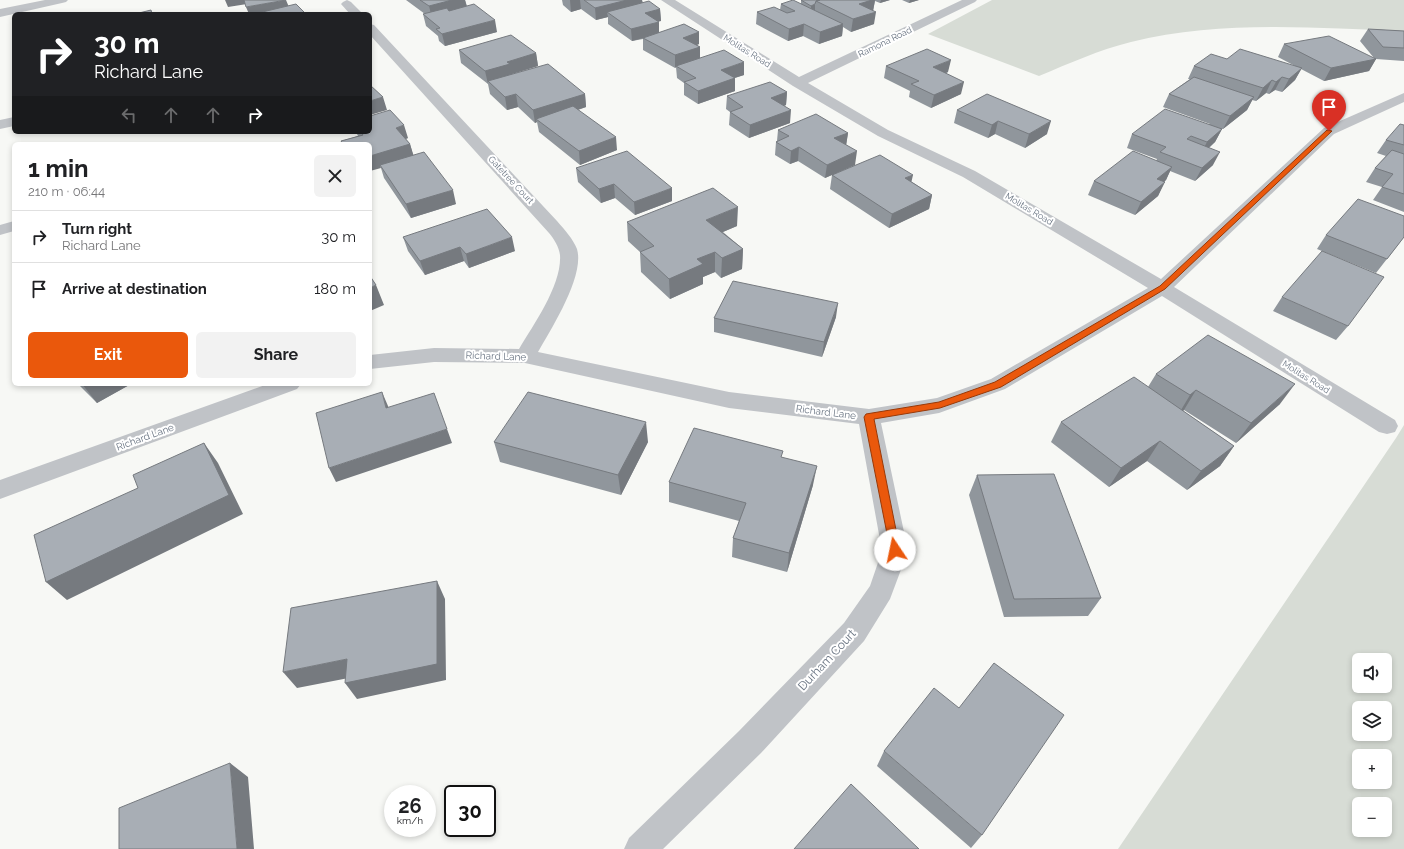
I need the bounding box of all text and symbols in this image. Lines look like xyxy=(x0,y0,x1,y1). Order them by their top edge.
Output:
street label: Ramona Road xyxy=(857,25,914,59)
text: 30 m xyxy=(94,27,160,60)
icon: right xyxy=(28,28,80,80)
street label: Molitas Road xyxy=(722,33,773,70)
text: Richard Lane xyxy=(94,61,203,82)
pin xyxy=(1312,90,1346,131)
icon: arrive xyxy=(1318,96,1340,118)
icon: left xyxy=(118,104,140,126)
icon: ahead xyxy=(160,104,182,126)
icon: ahead xyxy=(202,104,224,126)
icon: right xyxy=(244,104,266,126)
text: 1 min xyxy=(28,154,89,183)
street label: Gatetree Court xyxy=(486,154,536,206)
button: close xyxy=(314,155,356,197)
text: 210 m · 06:44 xyxy=(28,184,105,199)
street label: Molitas Road xyxy=(1003,191,1055,227)
text: Turn right xyxy=(62,220,132,238)
icon: right xyxy=(28,226,50,248)
text: 30 m xyxy=(321,228,356,246)
text: Richard Lane xyxy=(62,238,141,253)
icon: arrive xyxy=(28,278,50,300)
text: Arrive at destination xyxy=(62,280,207,298)
text: 180 m xyxy=(314,280,356,298)
button: Exit xyxy=(28,332,188,378)
button: Share xyxy=(196,332,356,378)
street label: Richard Lane xyxy=(466,349,527,363)
street label: Molitas Road xyxy=(1281,359,1332,396)
street label: Richard Lane xyxy=(795,403,857,421)
street label: Richard Lane xyxy=(115,421,175,453)
position arrow xyxy=(874,529,916,571)
street label: Durham Court xyxy=(795,627,859,693)
map controls xyxy=(1352,653,1392,837)
button: sound xyxy=(1352,653,1392,693)
button: layers xyxy=(1352,701,1392,741)
button: + xyxy=(1352,749,1392,789)
speed limit sign: 30 xyxy=(444,785,496,837)
text: 26 xyxy=(398,794,422,818)
button: − xyxy=(1352,797,1392,837)
text: km/h xyxy=(397,815,423,826)

